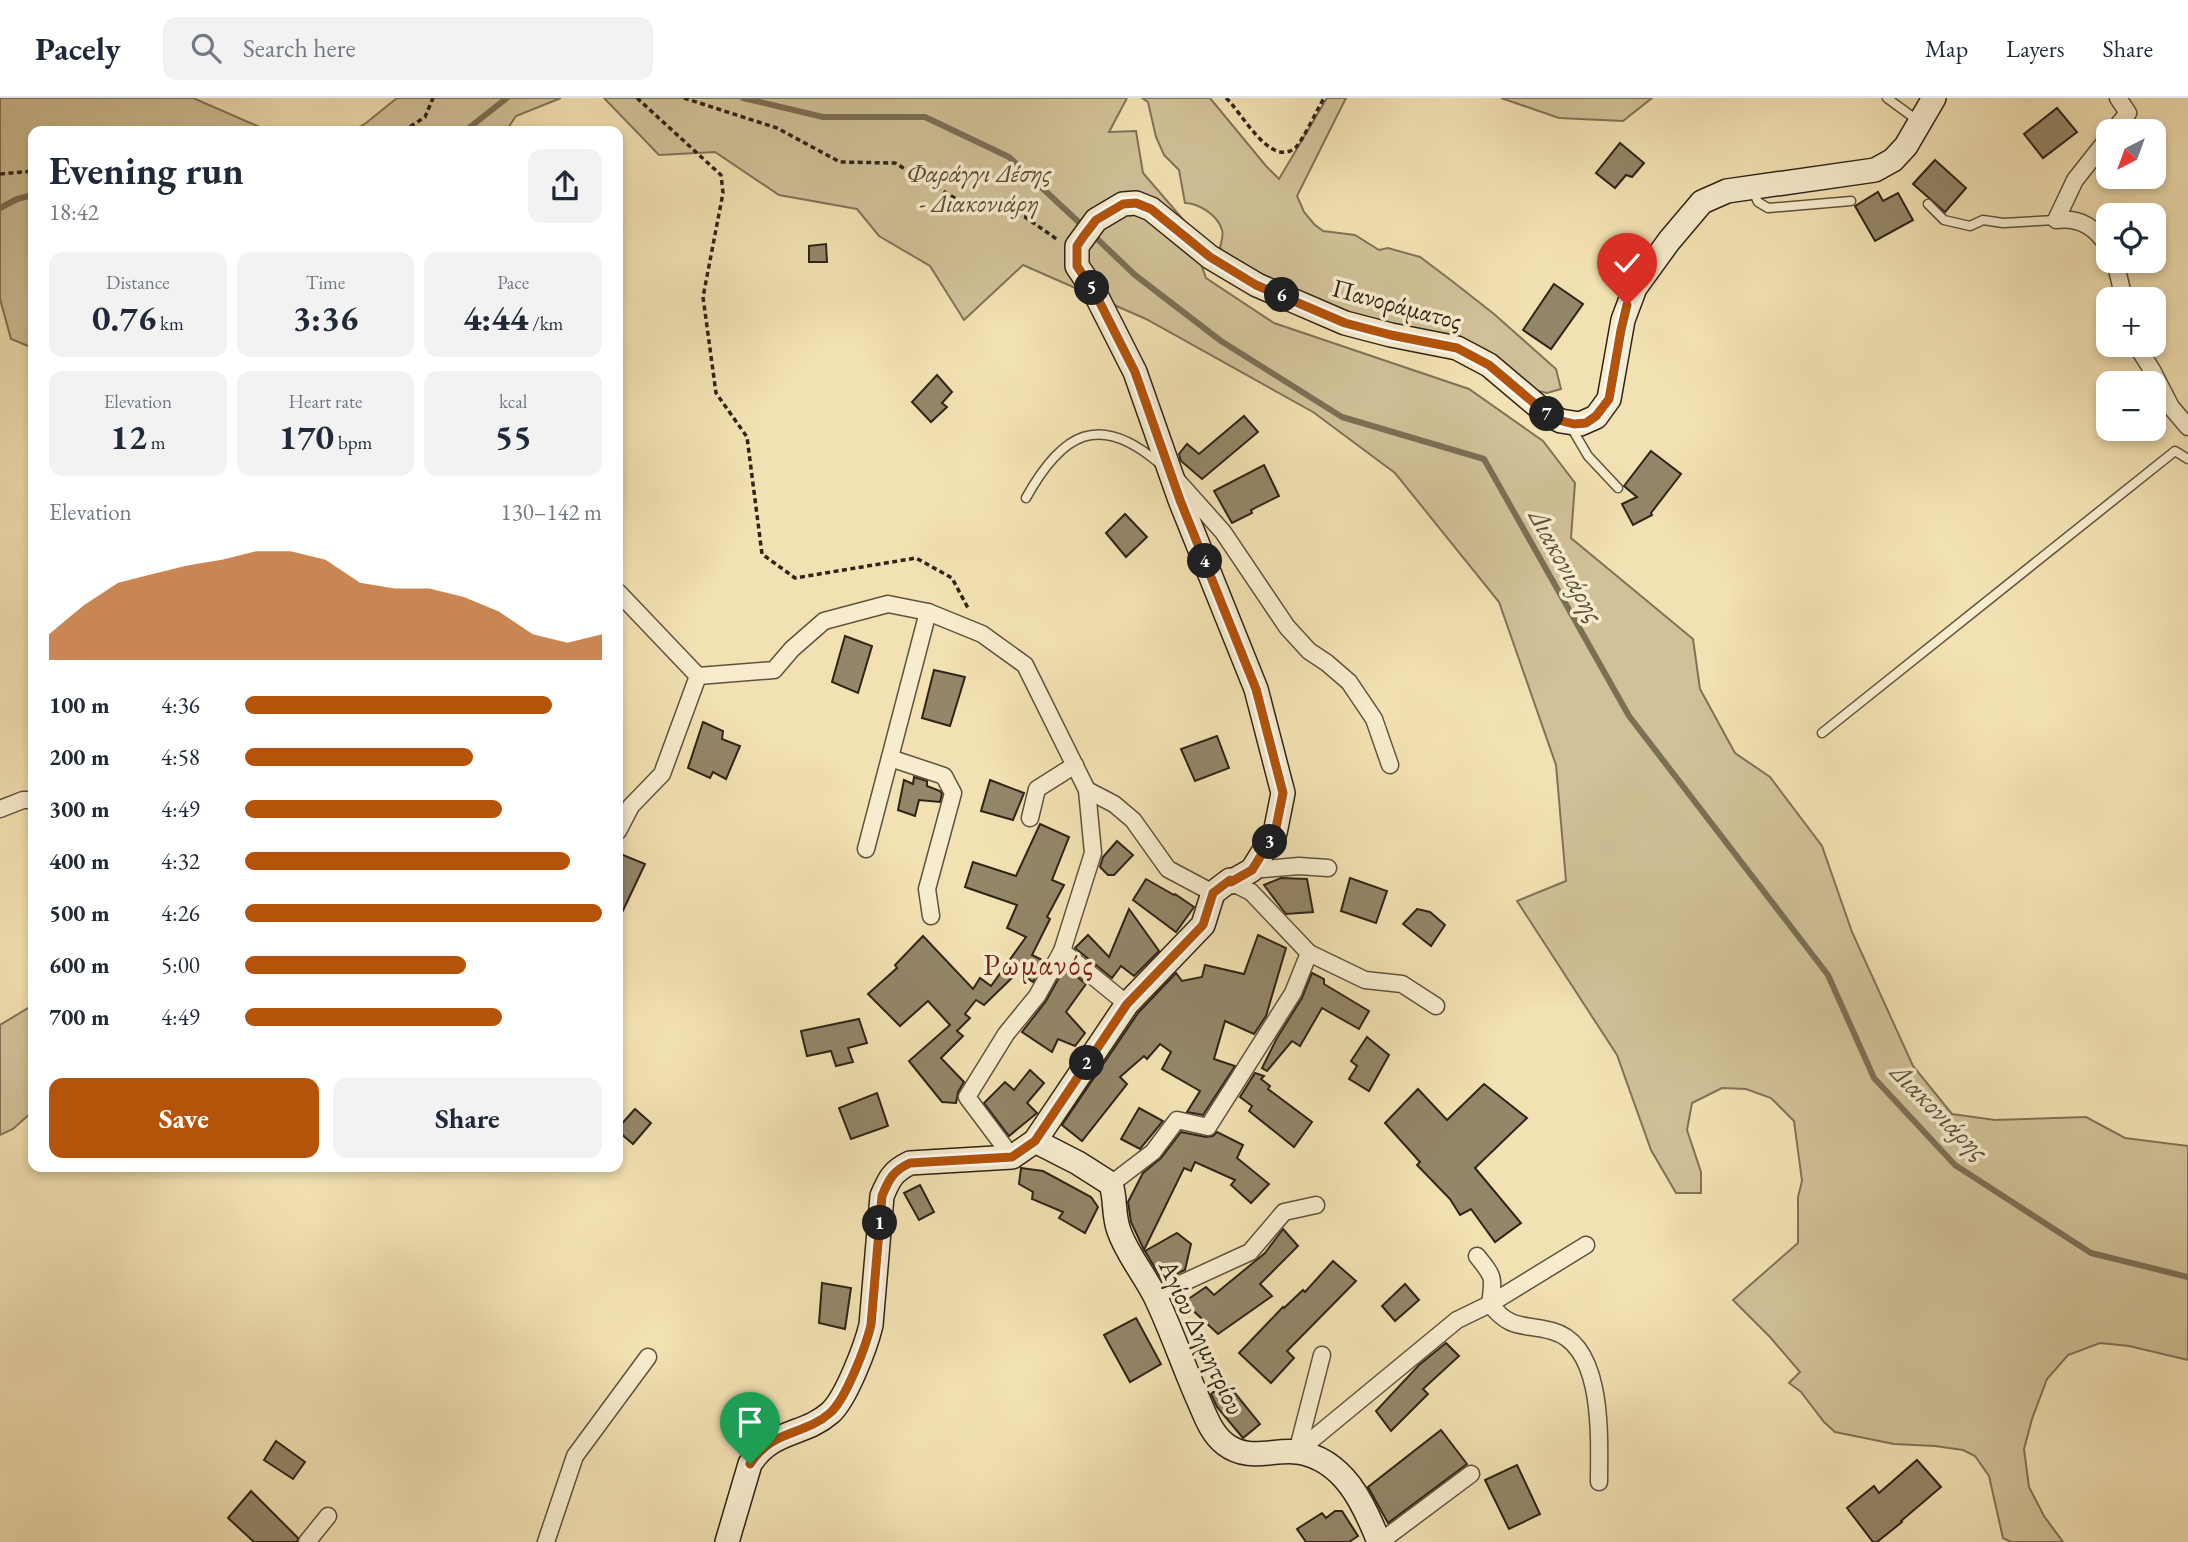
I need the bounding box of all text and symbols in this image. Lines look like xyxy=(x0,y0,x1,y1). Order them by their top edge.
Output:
search box xyxy=(163,17,653,80)
text: Pacely xyxy=(35,27,121,70)
icon: search xyxy=(187,29,225,67)
text: Search here xyxy=(243,31,356,65)
text: Map xyxy=(1925,33,1968,64)
text: Layers xyxy=(2006,33,2065,64)
text: Share xyxy=(2103,33,2153,64)
north arrow xyxy=(2096,119,2166,189)
map controls xyxy=(2096,119,2166,441)
text: Evening run xyxy=(49,146,244,195)
button: share xyxy=(528,149,602,223)
park label: Φαράγγι Δέσης - Διακονιάρη xyxy=(906,156,1053,220)
text: 18:42 xyxy=(49,197,99,227)
button: locate xyxy=(2096,203,2166,273)
pin xyxy=(1597,233,1657,305)
icon: check xyxy=(1608,244,1646,282)
text: Distance xyxy=(106,270,170,295)
text: Time xyxy=(306,270,345,295)
text: Pace xyxy=(497,270,529,295)
pin: 5 xyxy=(1074,270,1110,306)
street label: Πανοράματος xyxy=(1328,270,1466,338)
text: 5 xyxy=(1086,275,1097,300)
pin: 6 xyxy=(1264,278,1300,312)
text: 6 xyxy=(1276,282,1287,307)
button: + xyxy=(2096,287,2166,357)
text: 0.76 xyxy=(92,295,156,340)
text: 3:36 xyxy=(293,295,358,340)
text: 4:44 xyxy=(463,295,528,340)
text: km xyxy=(156,311,184,336)
text: /km xyxy=(528,311,563,336)
button: − xyxy=(2096,371,2166,441)
text: Elevation xyxy=(104,389,172,414)
text: Heart rate xyxy=(289,389,362,414)
text: kcal xyxy=(499,389,527,414)
pin: 7 xyxy=(1530,396,1564,432)
text: 7 xyxy=(1541,401,1552,426)
text: 12 xyxy=(110,414,147,459)
text: 170 xyxy=(279,414,334,459)
text: 55 xyxy=(495,414,532,459)
text: m xyxy=(147,430,166,455)
text: bpm xyxy=(334,430,372,455)
text: Elevation xyxy=(49,497,132,527)
text: 130–142 m xyxy=(501,497,602,527)
water label: Διακονιάρης xyxy=(1520,500,1613,629)
pin: 4 xyxy=(1188,544,1222,578)
text: 4 xyxy=(1199,548,1210,573)
text: 100 m xyxy=(49,690,110,720)
text: 4:36 xyxy=(161,690,200,720)
text: 200 m xyxy=(49,742,110,772)
text: 4:58 xyxy=(161,742,200,772)
text: 300 m xyxy=(49,794,110,824)
text: 4:49 xyxy=(161,794,200,824)
pin: 3 xyxy=(1252,824,1288,860)
text: 3 xyxy=(1264,829,1275,854)
text: 400 m xyxy=(49,846,110,876)
text: 4:32 xyxy=(161,846,200,876)
text: 500 m xyxy=(49,898,110,928)
text: 4:26 xyxy=(161,898,200,928)
district label: Ρωμανός xyxy=(983,945,1095,984)
text: 600 m xyxy=(49,950,110,980)
text: 5:00 xyxy=(161,950,200,980)
text: 700 m xyxy=(49,1002,110,1032)
text: 4:49 xyxy=(161,1002,200,1032)
pin: 2 xyxy=(1070,1046,1104,1080)
text: 2 xyxy=(1081,1050,1092,1075)
water label: Διακονιάρης xyxy=(1882,1053,1997,1168)
button: Save xyxy=(49,1078,319,1158)
button: Share xyxy=(333,1078,602,1158)
pin: 1 xyxy=(862,1206,898,1240)
text: 1 xyxy=(874,1210,885,1235)
street label: Αγίου Δημητρίου xyxy=(1151,1253,1253,1420)
pin xyxy=(720,1392,780,1464)
icon: arrive xyxy=(731,1403,769,1441)

